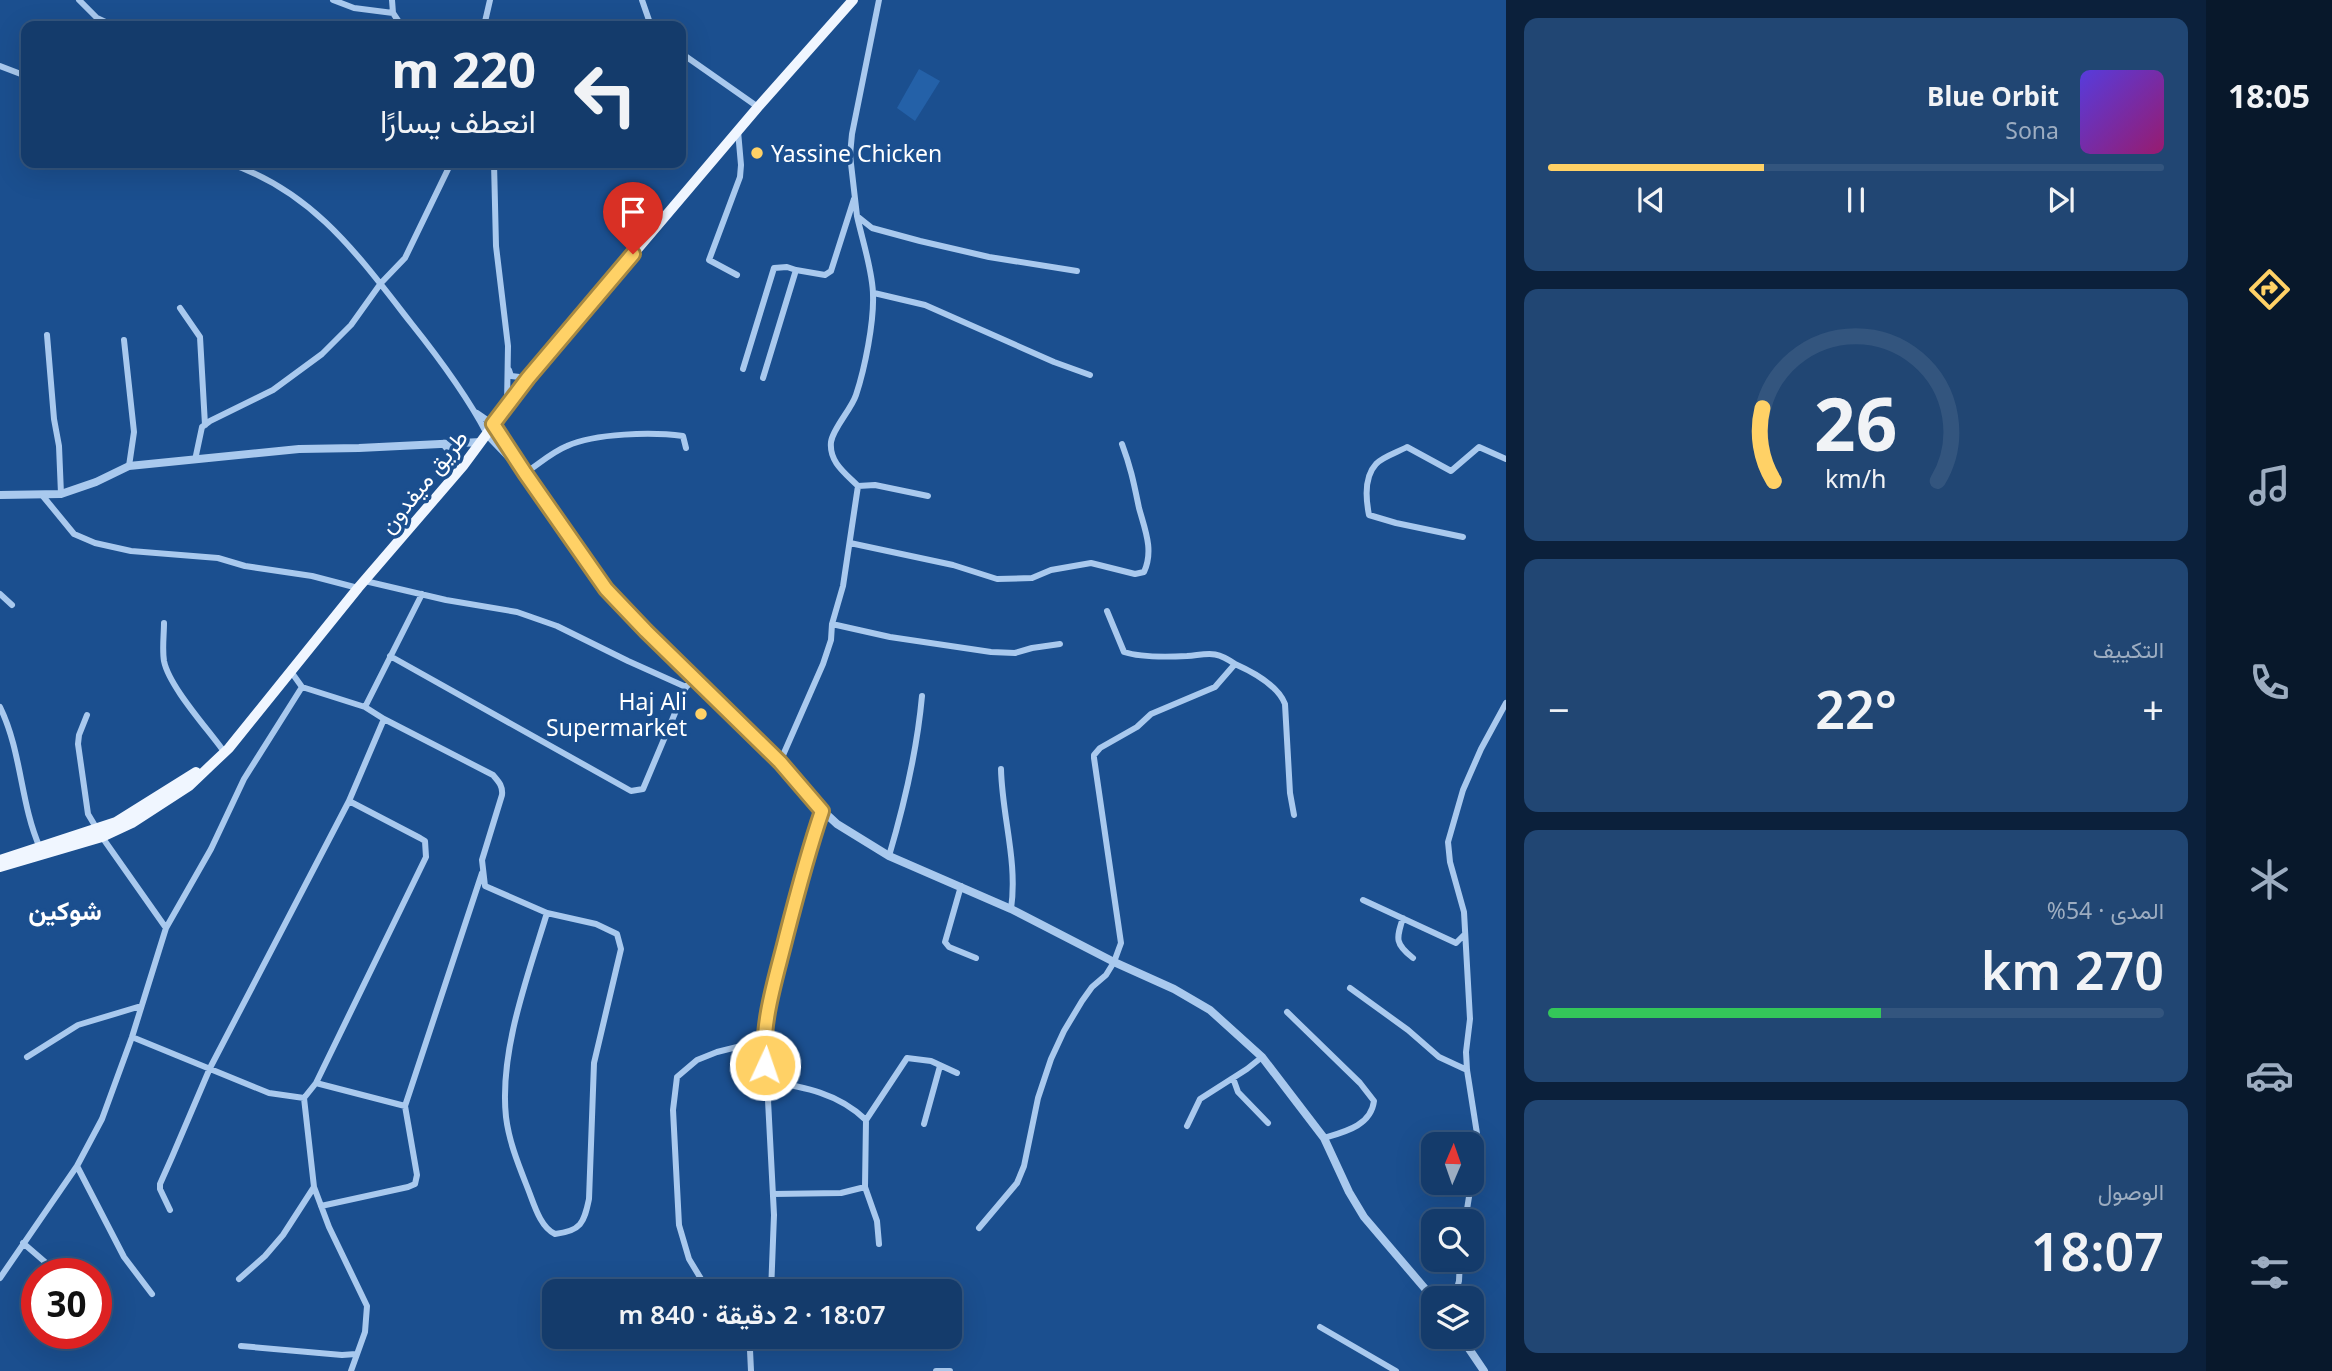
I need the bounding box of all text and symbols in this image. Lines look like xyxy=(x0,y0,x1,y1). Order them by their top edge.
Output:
text: 220 m xyxy=(391,36,536,102)
icon: left xyxy=(560,49,651,140)
text: 18:05 xyxy=(2228,74,2310,117)
text: Blue Orbit xyxy=(1927,78,2059,114)
text: انعطف يسارًا xyxy=(380,99,536,142)
text: Sona xyxy=(2005,114,2059,146)
place label: Yassine Chicken xyxy=(771,137,942,169)
marker: Yassine Chicken xyxy=(749,145,765,161)
icon: previous xyxy=(1632,181,1670,219)
icon: pause xyxy=(1837,181,1875,219)
icon: next xyxy=(2042,181,2080,219)
pin xyxy=(603,182,663,254)
icon: arrive xyxy=(614,193,652,231)
icon: directions xyxy=(2245,265,2294,314)
text: 26 xyxy=(1814,373,1898,472)
street label: طريق ميفدون xyxy=(371,422,475,540)
text: km/h xyxy=(1825,461,1887,495)
icon: music xyxy=(2245,461,2294,510)
text: التكييف xyxy=(2093,633,2164,665)
icon: phone xyxy=(2245,658,2294,707)
text: 22° xyxy=(1815,673,1897,744)
text: − xyxy=(1548,683,1570,735)
text: + xyxy=(2142,683,2164,735)
place label: Haj Ali Supermarket xyxy=(546,685,687,743)
marker: Haj Ali Supermarket xyxy=(693,706,709,722)
icon: climate xyxy=(2245,855,2294,904)
district label: شوكين xyxy=(28,892,102,928)
text: المدى · 54% xyxy=(2047,894,2164,926)
text: 270 km xyxy=(1981,934,2164,1005)
position arrow xyxy=(728,1028,802,1102)
icon: car xyxy=(2245,1051,2294,1100)
north arrow xyxy=(1421,1132,1484,1195)
map controls xyxy=(1421,1132,1484,1349)
text: الوصول xyxy=(2098,1175,2164,1207)
button: search xyxy=(1421,1209,1484,1272)
text: 18:07 xyxy=(2031,1215,2164,1286)
icon: filters xyxy=(2245,1248,2294,1297)
speed limit sign: 30 xyxy=(21,1258,112,1349)
button: layers xyxy=(1421,1286,1484,1349)
text: 18:07 · 2 دقيقة · 840 m xyxy=(618,1296,886,1332)

